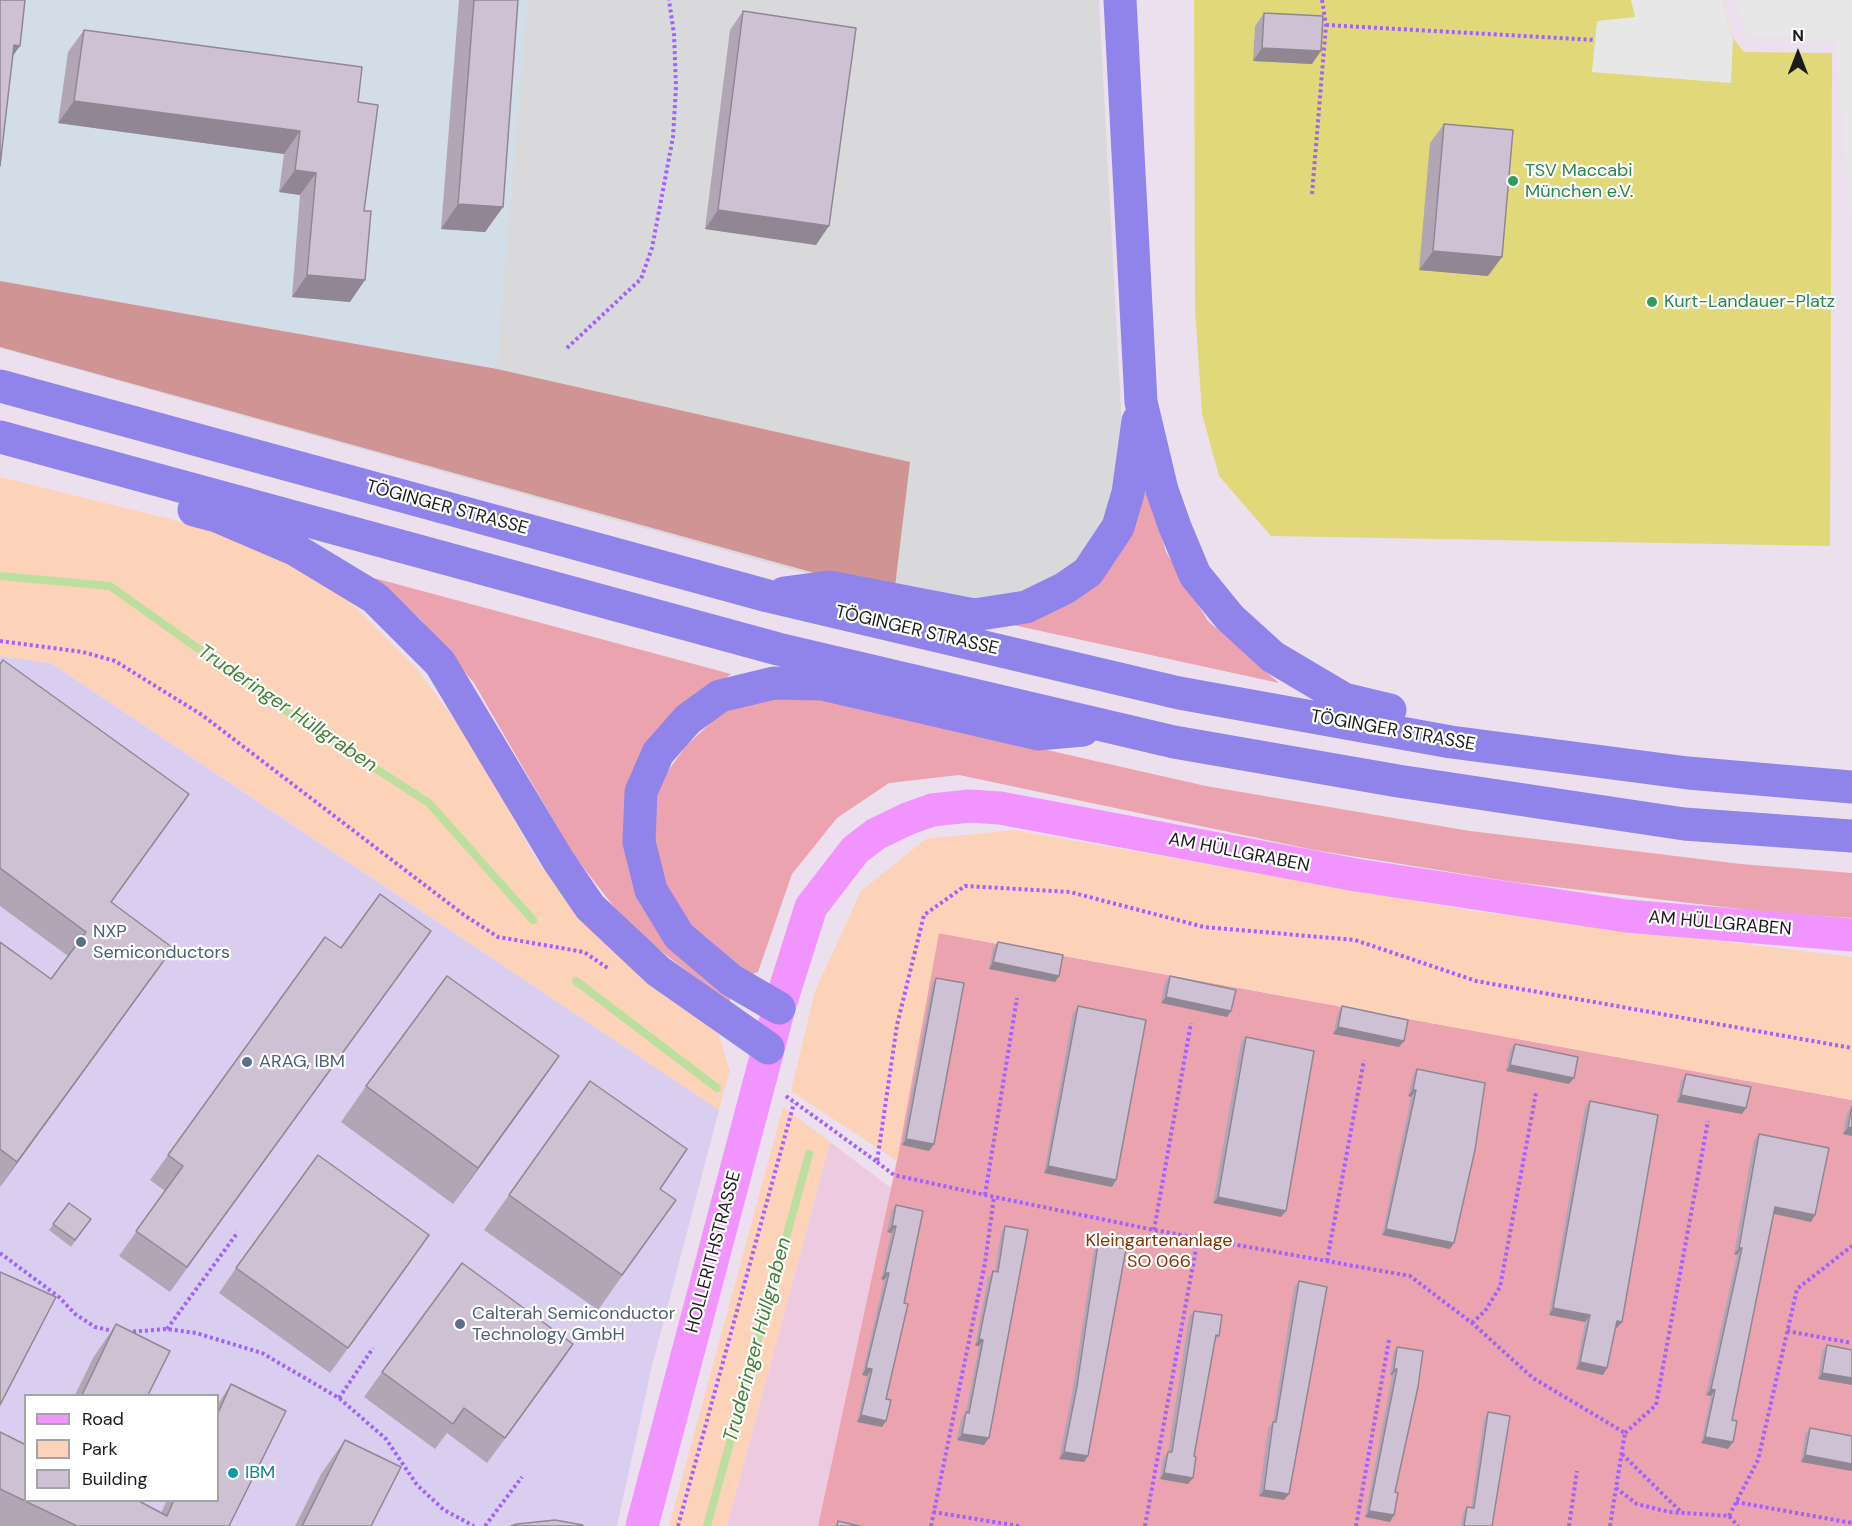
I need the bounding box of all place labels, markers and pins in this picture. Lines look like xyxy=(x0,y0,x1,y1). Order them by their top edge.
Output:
place label: TSV Maccabi München e.V. xyxy=(1525,160,1633,202)
marker: TSV Maccabi München e.V. xyxy=(1506,174,1520,188)
place label: Kurt-Landauer-Platz xyxy=(1664,291,1835,313)
marker: Kurt-Landauer-Platz xyxy=(1645,295,1659,309)
place label: NXP Semiconductors xyxy=(93,921,230,964)
marker: NXP Semiconductors xyxy=(74,935,88,949)
place label: ARAG, IBM xyxy=(259,1051,345,1073)
marker: ARAG, IBM xyxy=(240,1055,254,1069)
place label: Calterah Semiconductor Technology GmbH xyxy=(472,1303,675,1346)
marker: Calterah Semiconductor Technology GmbH xyxy=(453,1317,467,1331)
place label: IBM xyxy=(245,1462,275,1484)
marker: IBM xyxy=(226,1466,240,1480)

